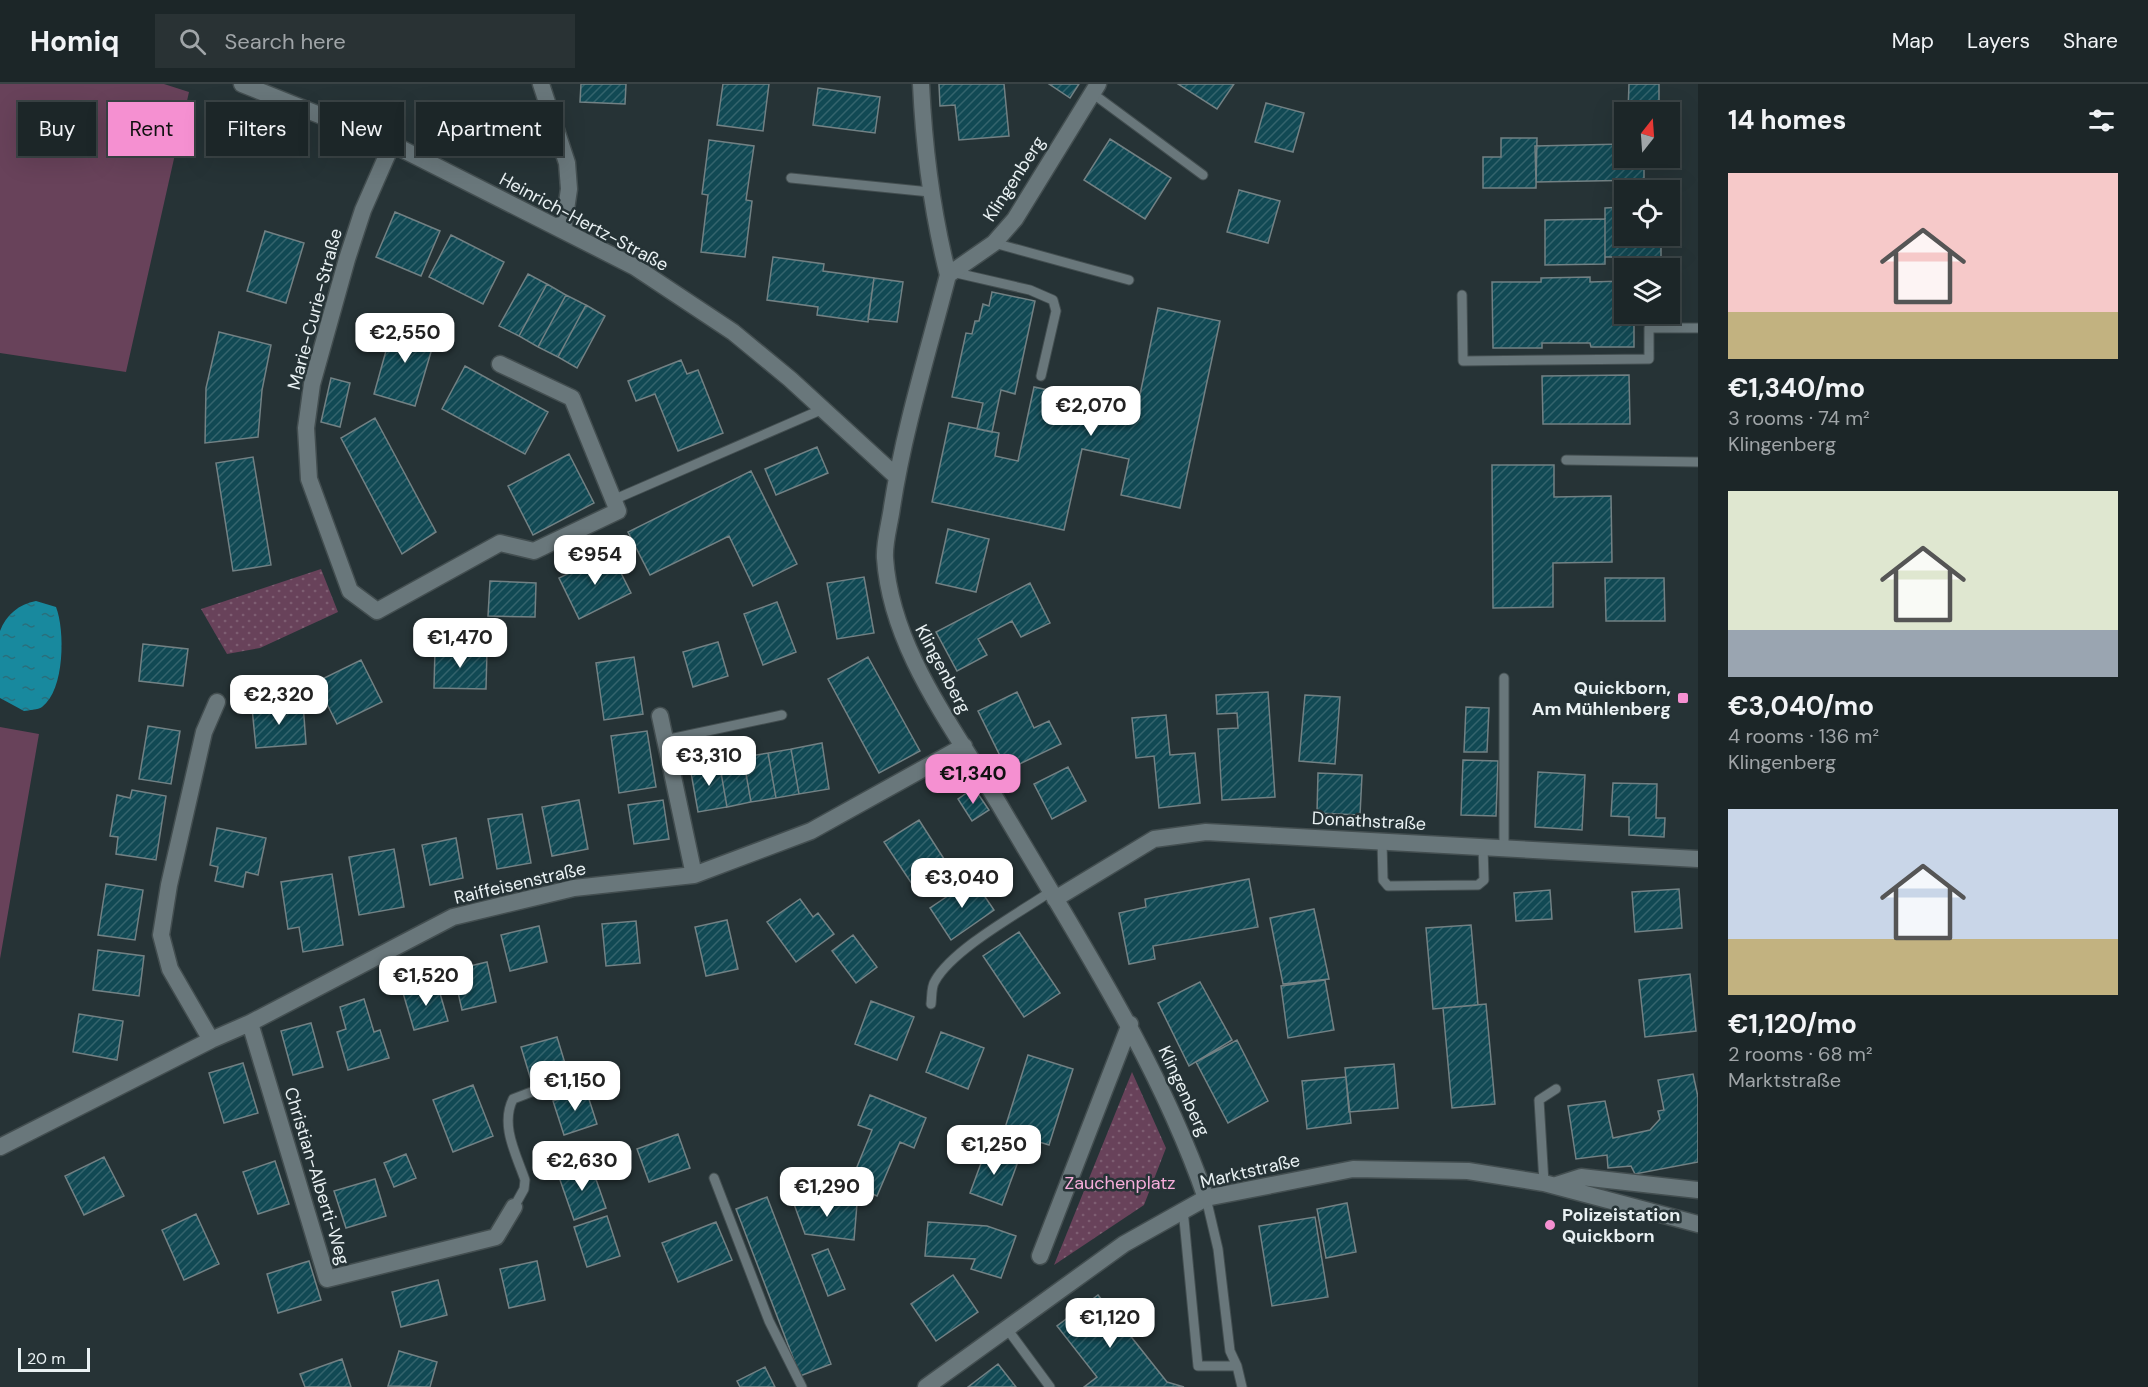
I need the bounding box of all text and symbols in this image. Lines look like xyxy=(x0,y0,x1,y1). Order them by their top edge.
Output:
search box xyxy=(155,14,575,68)
text: Homiq xyxy=(30,23,119,60)
icon: search xyxy=(176,25,209,58)
text: Search here xyxy=(224,27,346,56)
text: Map xyxy=(1892,27,1934,55)
text: Layers xyxy=(1967,27,2030,55)
text: Share xyxy=(2063,27,2118,55)
chip: Buy xyxy=(18,102,96,156)
chip: Rent xyxy=(108,102,194,156)
chip: Filters xyxy=(206,102,308,156)
chip: New xyxy=(320,102,404,156)
chip: Apartment xyxy=(416,102,563,156)
north arrow xyxy=(1614,102,1680,168)
map controls xyxy=(1614,102,1680,324)
text: 14 homes xyxy=(1728,103,1846,137)
icon: filters xyxy=(2085,104,2118,137)
street label: Klingenberg xyxy=(977,132,1051,226)
street label: Heinrich-Hertz-Straße xyxy=(495,167,673,277)
button: locate xyxy=(1614,180,1680,246)
icon: home xyxy=(1869,212,1977,320)
street label: Marie-Curie-Straße xyxy=(282,226,348,392)
button: layers xyxy=(1614,258,1680,324)
pin: €2,550 xyxy=(356,313,454,364)
text: €2,550 xyxy=(369,319,441,345)
text: €1,340/mo xyxy=(1728,371,1865,405)
pin: €2,070 xyxy=(1042,386,1140,437)
text: €2,070 xyxy=(1056,392,1126,418)
text: 3 rooms · 74 m² xyxy=(1728,405,1870,431)
text: Klingenberg xyxy=(1728,431,1836,457)
icon: home xyxy=(1869,530,1977,638)
pin: €954 xyxy=(559,535,631,586)
text: €954 xyxy=(568,541,622,567)
pin: €1,470 xyxy=(411,618,509,669)
street label: Klingenberg xyxy=(910,620,976,718)
text: €1,470 xyxy=(427,624,493,650)
pin: €2,320 xyxy=(230,675,328,726)
place label: Quickborn, Am Mühlenberg xyxy=(1532,676,1671,721)
text: €2,320 xyxy=(244,681,314,707)
text: €3,040/mo xyxy=(1728,689,1874,723)
marker: Quickborn, Am Mühlenberg xyxy=(1676,691,1690,705)
text: 4 rooms · 136 m² xyxy=(1728,723,1879,749)
pin: €3,310 xyxy=(660,736,758,787)
text: €3,310 xyxy=(676,742,742,768)
text: Klingenberg xyxy=(1728,749,1836,775)
pin: €1,340 xyxy=(924,754,1022,805)
text: €1,340 xyxy=(939,760,1007,786)
street label: Donathstraße xyxy=(1311,806,1427,836)
icon: home xyxy=(1869,848,1977,956)
street label: Raiffeisenstraße xyxy=(452,856,588,910)
pin: €3,040 xyxy=(913,858,1011,909)
text: €3,040 xyxy=(925,864,999,890)
pin: €1,520 xyxy=(377,956,475,1007)
text: €1,520 xyxy=(393,962,459,988)
text: €1,120/mo xyxy=(1728,1007,1857,1041)
text: 2 rooms · 68 m² xyxy=(1728,1041,1873,1067)
street label: Klingenberg xyxy=(1153,1042,1215,1140)
pin: €1,150 xyxy=(526,1061,624,1112)
text: €1,150 xyxy=(544,1067,606,1093)
text: Marktstraße xyxy=(1728,1067,1841,1093)
street label: Christian-Alberti-Weg xyxy=(279,1084,355,1268)
pin: €1,250 xyxy=(945,1125,1043,1176)
text: €1,250 xyxy=(961,1131,1027,1157)
pin: €2,630 xyxy=(533,1141,631,1192)
text: €2,630 xyxy=(546,1147,618,1173)
street label: Marktstraße xyxy=(1198,1148,1302,1194)
pin: €1,290 xyxy=(778,1167,876,1218)
park label: Zauchenplatz xyxy=(1064,1171,1176,1195)
text: €1,290 xyxy=(794,1173,860,1199)
place label: Polizeistation Quickborn xyxy=(1562,1203,1680,1248)
marker: Polizeistation Quickborn xyxy=(1543,1218,1557,1232)
pin: €1,120 xyxy=(1061,1298,1159,1349)
text: €1,120 xyxy=(1080,1304,1140,1330)
scale bar xyxy=(18,1345,90,1372)
text: 20 m xyxy=(27,1348,66,1369)

